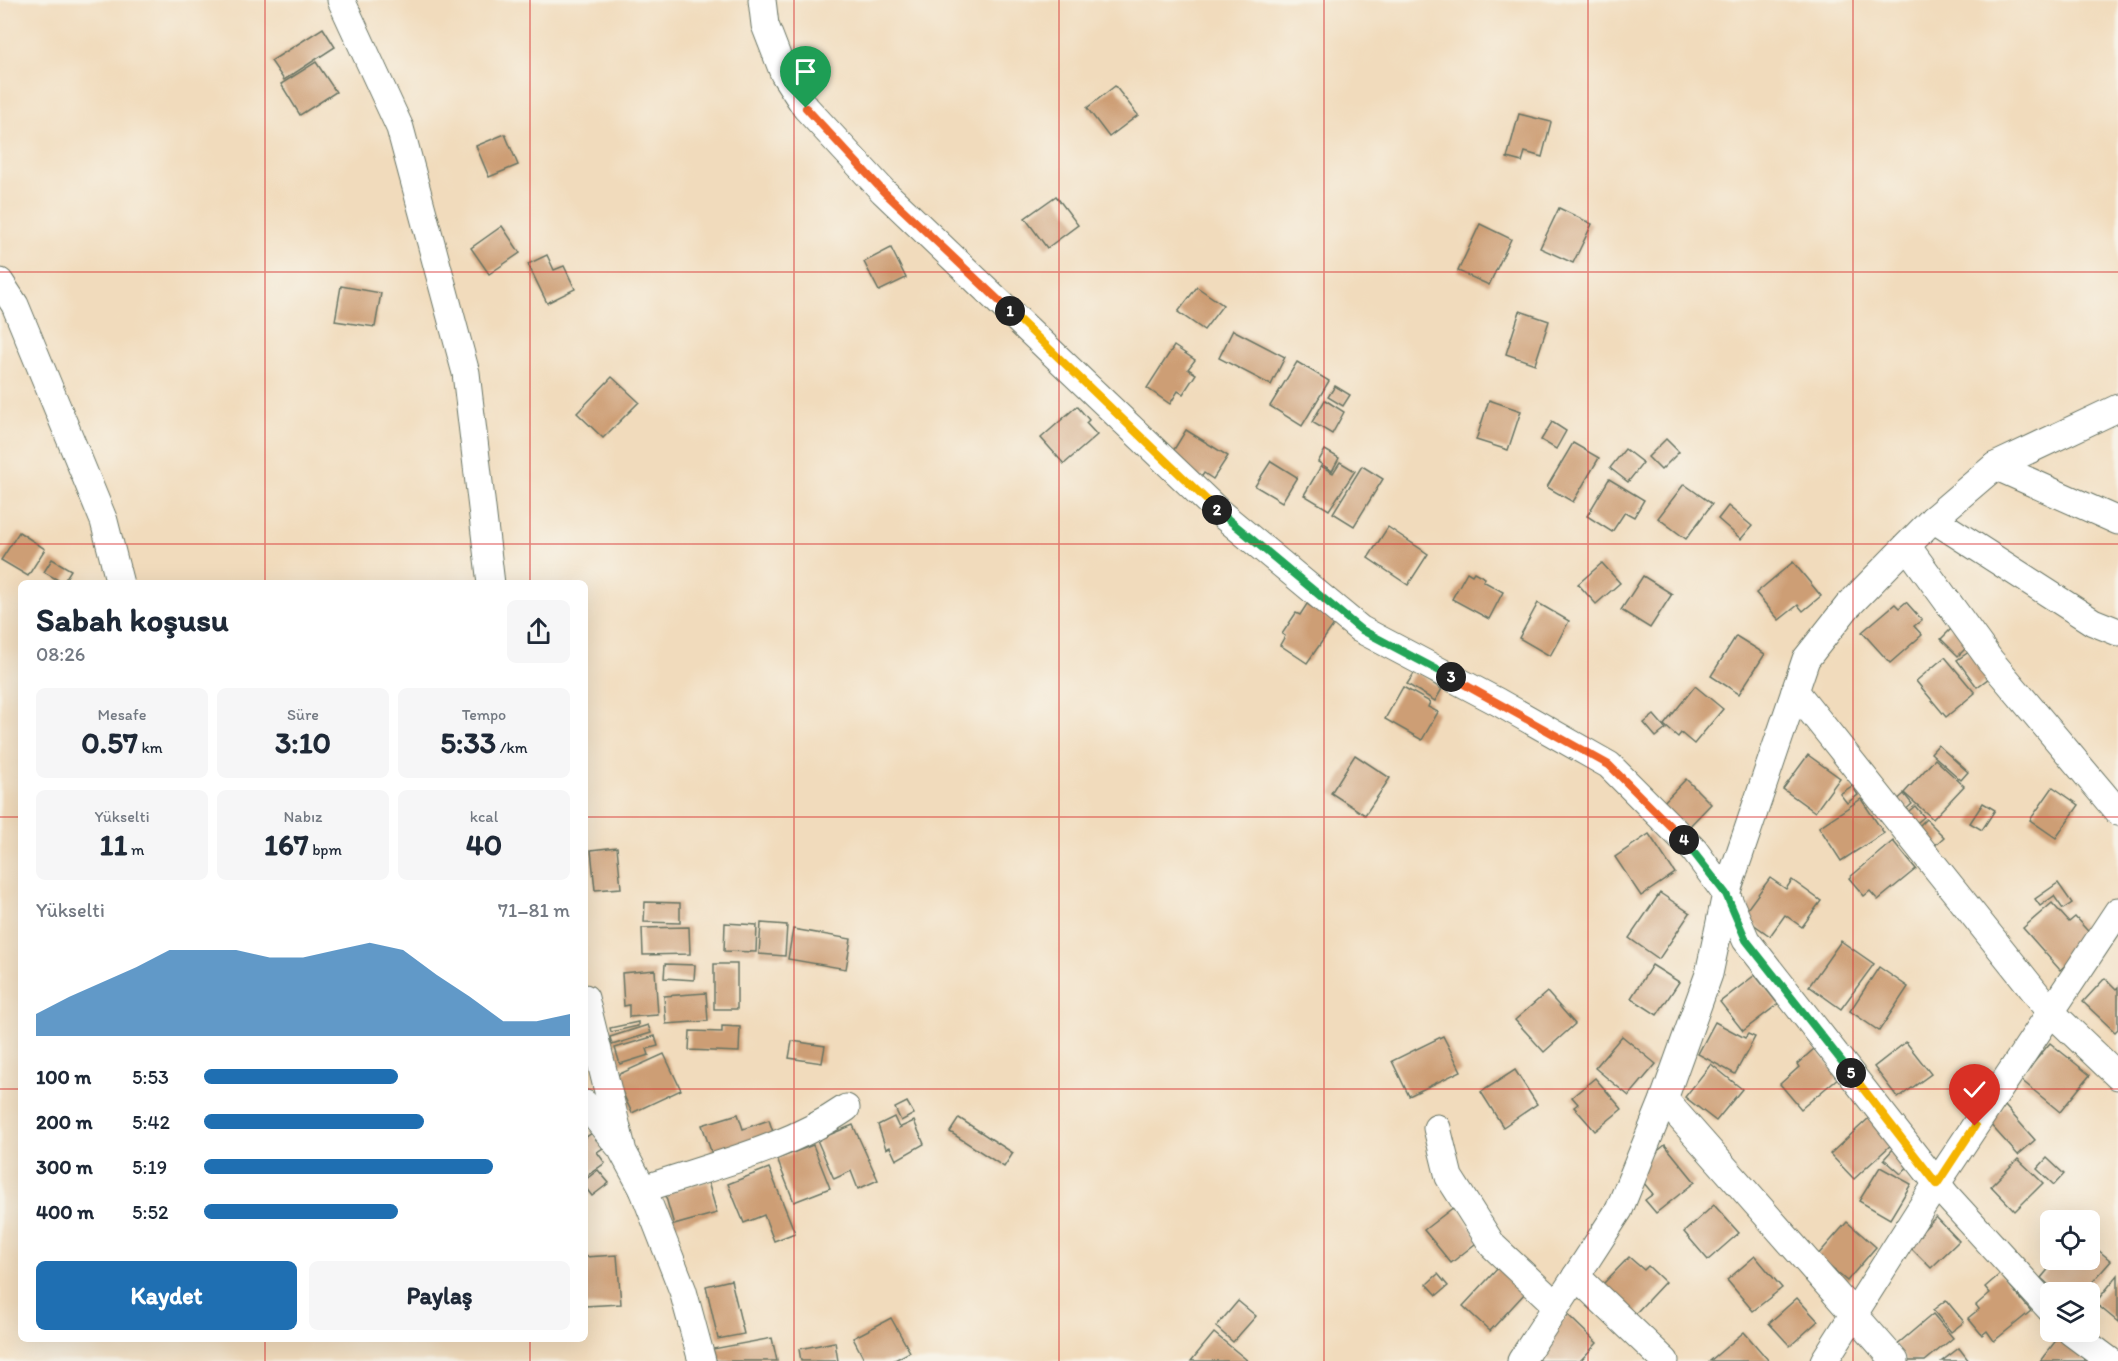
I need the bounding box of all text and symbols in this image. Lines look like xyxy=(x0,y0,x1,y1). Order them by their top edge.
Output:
pin xyxy=(780,46,831,108)
icon: arrive xyxy=(789,55,822,88)
pin: 1 xyxy=(995,296,1025,326)
text: 1 xyxy=(1006,301,1014,320)
pin: 2 xyxy=(1202,495,1232,525)
text: 2 xyxy=(1213,500,1221,519)
text: Sabah koşusu xyxy=(36,600,229,639)
button: share xyxy=(507,600,570,663)
text: 08:26 xyxy=(36,642,85,666)
pin: 3 xyxy=(1436,662,1466,692)
text: 3 xyxy=(1447,667,1455,686)
text: Mesafe xyxy=(98,705,146,724)
text: Süre xyxy=(287,705,319,724)
text: Tempo xyxy=(462,705,506,724)
text: 0.57 xyxy=(81,724,138,761)
text: 3:10 xyxy=(275,724,331,761)
text: 5:33 xyxy=(440,724,496,761)
text: km xyxy=(138,738,163,757)
text: /km xyxy=(496,738,528,757)
text: Yükselti xyxy=(94,807,150,826)
text: Nabız xyxy=(284,807,322,826)
text: kcal xyxy=(470,807,498,826)
pin: 4 xyxy=(1669,825,1699,855)
text: 11 xyxy=(100,826,127,863)
text: 167 xyxy=(264,826,309,863)
text: 40 xyxy=(466,826,502,863)
text: 4 xyxy=(1679,830,1689,849)
text: m xyxy=(127,840,144,859)
text: bpm xyxy=(309,840,342,859)
text: Yükselti xyxy=(36,898,105,922)
text: 71–81 m xyxy=(498,898,570,922)
pin: 5 xyxy=(1836,1058,1866,1088)
text: 5 xyxy=(1847,1063,1855,1082)
pin xyxy=(1949,1064,2000,1126)
text: 100 m xyxy=(36,1065,91,1089)
text: 5:53 xyxy=(132,1065,169,1089)
icon: check xyxy=(1958,1073,1991,1106)
text: 200 m xyxy=(36,1110,92,1134)
text: 5:42 xyxy=(132,1110,170,1134)
text: 300 m xyxy=(36,1155,93,1179)
text: 5:19 xyxy=(132,1155,167,1179)
text: 400 m xyxy=(36,1200,94,1224)
text: 5:52 xyxy=(132,1200,168,1224)
map controls xyxy=(2040,1210,2100,1342)
button: locate xyxy=(2040,1210,2100,1270)
button: Kaydet xyxy=(36,1261,297,1330)
button: Paylaş xyxy=(309,1261,570,1330)
button: layers xyxy=(2040,1282,2100,1342)

